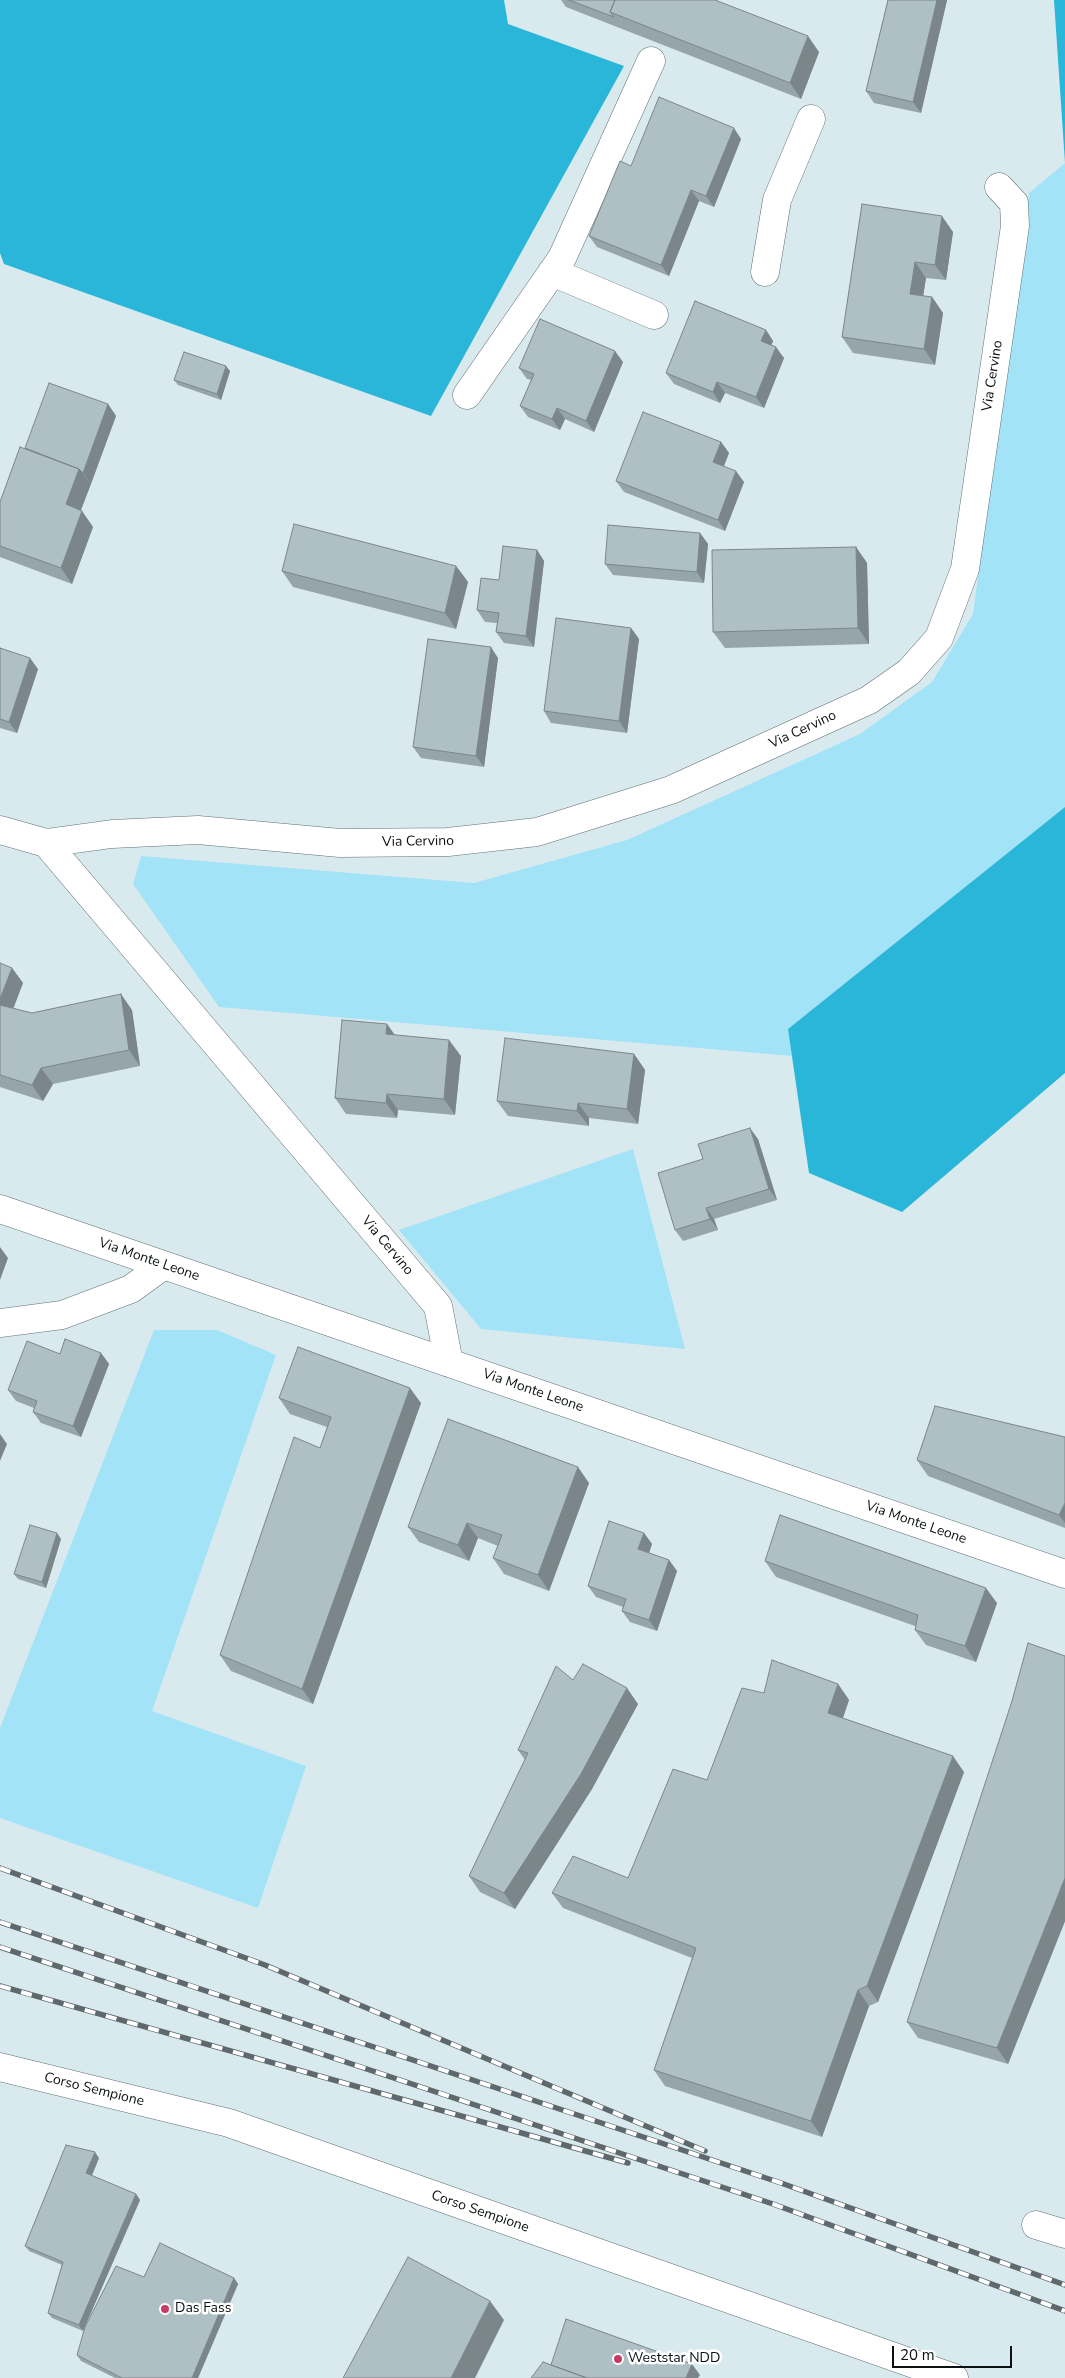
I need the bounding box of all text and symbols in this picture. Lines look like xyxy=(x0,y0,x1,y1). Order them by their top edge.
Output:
street label: Via Cervino xyxy=(979,339,1007,413)
street label: Via Cervino xyxy=(767,707,839,753)
street label: Via Cervino xyxy=(382,833,454,851)
street label: Via Cervino xyxy=(357,1213,417,1279)
street label: Via Monte Leone xyxy=(96,1235,202,1285)
street label: Via Monte Leone xyxy=(480,1366,586,1416)
street label: Via Monte Leone xyxy=(863,1498,969,1548)
street label: Corso Sempione xyxy=(42,2069,146,2111)
street label: Corso Sempione xyxy=(429,2187,531,2237)
place label: Das Fass xyxy=(175,2301,231,2317)
marker: Das Fass xyxy=(159,2303,171,2315)
scale bar xyxy=(895,2336,1015,2368)
text: 20 m xyxy=(900,2345,935,2365)
place label: Weststar NDD xyxy=(628,2351,720,2367)
marker: Weststar NDD xyxy=(612,2353,624,2365)

